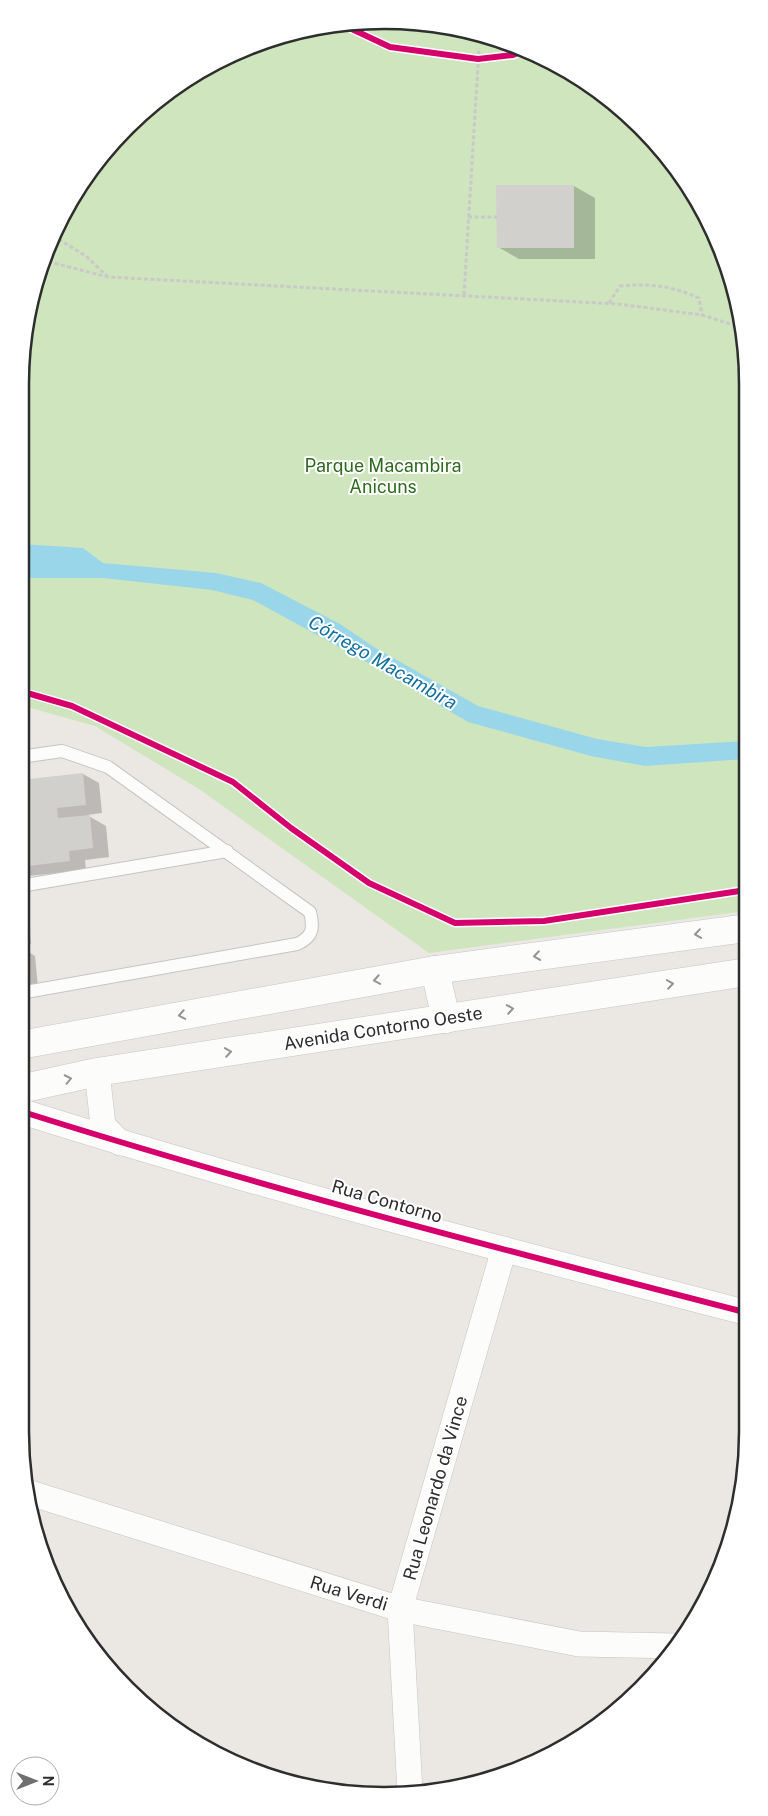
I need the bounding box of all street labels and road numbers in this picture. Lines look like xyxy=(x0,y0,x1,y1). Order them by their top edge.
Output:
street label: Avenida Contorno Oeste xyxy=(282,1002,484,1054)
street label: Rua Contorno xyxy=(329,1175,445,1227)
street label: Rua Leonardo da Vince xyxy=(399,1393,471,1583)
street label: Rua Verdi xyxy=(308,1571,390,1615)

